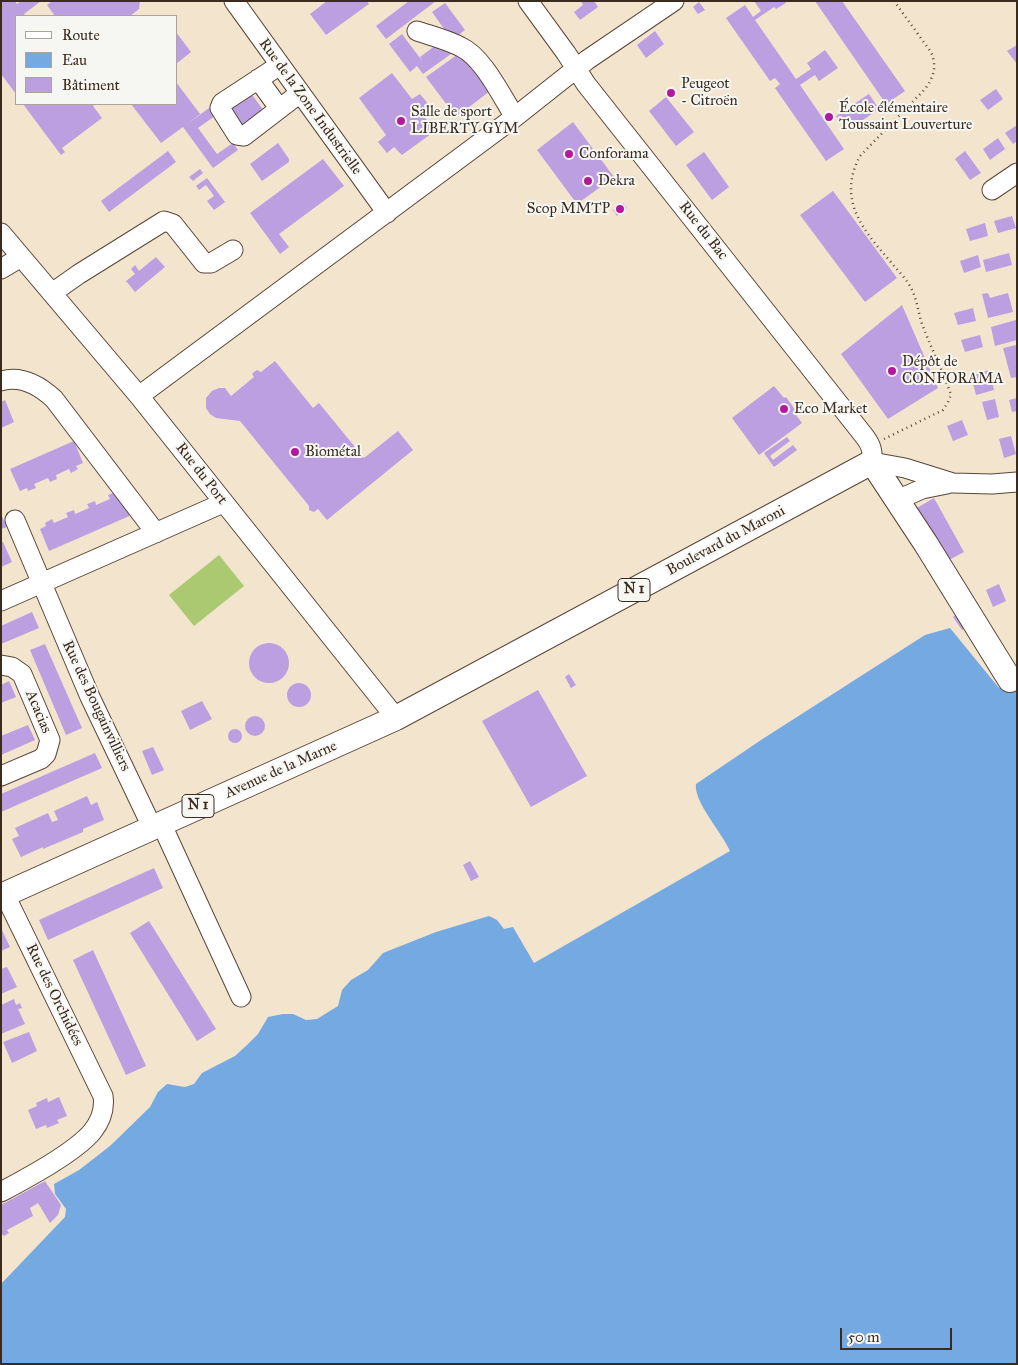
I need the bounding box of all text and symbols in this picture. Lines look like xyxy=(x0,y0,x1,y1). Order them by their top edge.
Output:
legend xyxy=(15,15,178,105)
text: Route xyxy=(62,26,100,44)
street label: Rue de la Zone Industrielle xyxy=(254,35,366,179)
text: Eau xyxy=(62,51,87,69)
place label: Peugeot - Citroën xyxy=(681,75,738,110)
text: Bâtiment xyxy=(62,76,120,94)
marker: Peugeot - Citroën xyxy=(665,87,677,99)
place label: École élémentaire Toussaint Louverture xyxy=(839,99,972,134)
place label: Salle de sport LIBERTY GYM xyxy=(411,103,518,138)
marker: École élémentaire Toussaint Louverture xyxy=(823,111,835,123)
marker: Salle de sport LIBERTY GYM xyxy=(395,115,407,127)
place label: Conforama xyxy=(579,145,648,163)
marker: Conforama xyxy=(563,148,575,160)
place label: Dekra xyxy=(598,172,635,190)
marker: Dekra xyxy=(582,175,594,187)
street label: Rue du Bac xyxy=(675,198,731,264)
place label: Scop MMTP xyxy=(527,200,610,218)
marker: Scop MMTP xyxy=(614,203,626,215)
place label: Dépôt de CONFORAMA xyxy=(902,353,1003,388)
marker: Dépôt de CONFORAMA xyxy=(886,365,898,377)
place label: Eco Market xyxy=(794,400,868,418)
marker: Eco Market xyxy=(778,403,790,415)
street label: Rue du Port xyxy=(171,440,231,508)
place label: Biométal xyxy=(305,443,361,461)
marker: Biométal xyxy=(289,446,301,458)
street label: Boulevard du Maroni xyxy=(664,502,788,580)
road number: N 1 xyxy=(618,578,650,602)
street label: Rue des Bougainvilliers xyxy=(58,638,134,774)
street label: Acacias xyxy=(21,688,55,736)
street label: Avenue de la Marne xyxy=(222,737,340,803)
road number: N 1 xyxy=(182,794,214,818)
street label: Rue des Orchidées xyxy=(21,941,87,1049)
scale bar xyxy=(843,1318,956,1350)
text: 50 m xyxy=(848,1328,880,1346)

